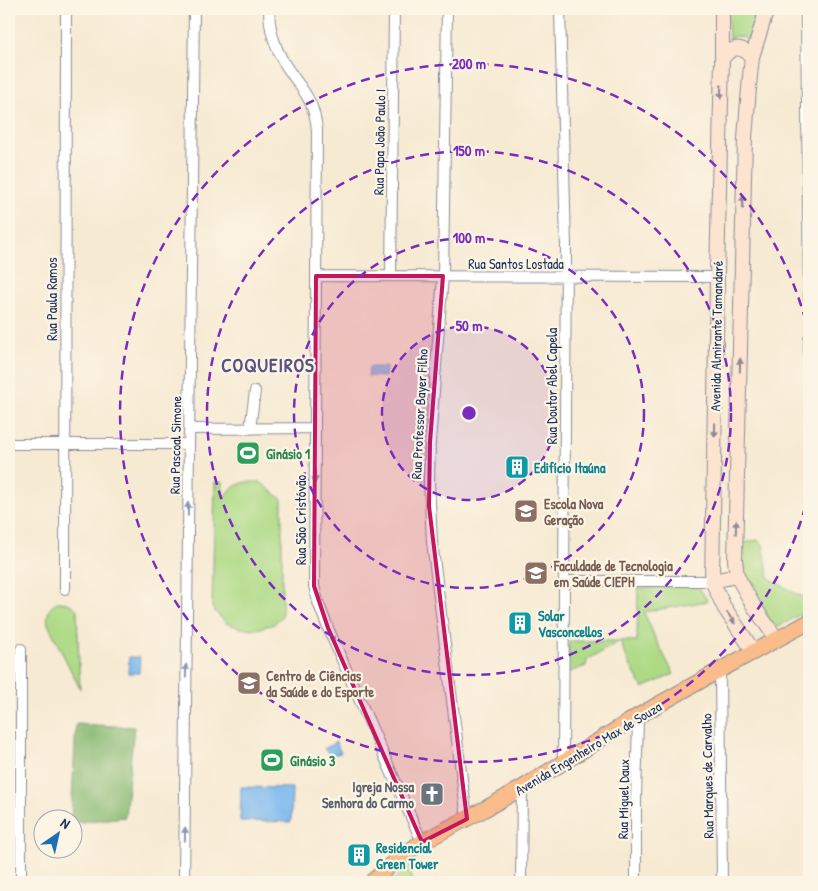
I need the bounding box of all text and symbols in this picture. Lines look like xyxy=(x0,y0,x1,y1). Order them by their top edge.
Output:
text: 200 m xyxy=(452,53,486,74)
one-way arrow xyxy=(717,85,725,101)
street label: Rua Papa João Paulo I xyxy=(369,89,390,195)
text: 150 m xyxy=(453,140,485,161)
one-way arrow xyxy=(740,194,748,210)
text: 100 m xyxy=(453,227,485,248)
street label: Rua Santos Lostada xyxy=(468,254,564,273)
street label: Rua Paula Ramos xyxy=(42,257,61,341)
street label: Avenida Almirante Tamandaré xyxy=(705,260,727,412)
text: 50 m xyxy=(456,315,482,336)
street label: Rua Doutor Abel Capela xyxy=(542,327,562,444)
street label: Rua Professor Bayer Filho xyxy=(406,348,433,480)
district label: COQUEIROS xyxy=(221,352,315,378)
one-way arrow xyxy=(736,357,744,373)
street label: Rua Pascoal Simone xyxy=(165,395,185,494)
centre of rings xyxy=(460,404,478,422)
one-way arrow xyxy=(710,422,718,438)
sports icon: Ginásio 1 xyxy=(235,440,261,466)
place label: Ginásio 1 xyxy=(266,444,310,463)
building icon: Edifício Itaúna xyxy=(504,454,530,480)
place label: Edifício Itaúna xyxy=(534,458,606,477)
one-way arrow xyxy=(310,469,318,485)
street label: Rua São Cristóvão xyxy=(291,475,310,565)
place label: Escola Nova Geração xyxy=(544,494,604,529)
school or university icon: Escola Nova Geração xyxy=(513,498,539,524)
one-way arrow xyxy=(185,500,193,516)
one-way arrow xyxy=(732,519,740,535)
place label: Faculdade de Tecnologia em Saúde CIEPH xyxy=(553,556,673,591)
school or university icon: Faculdade de Tecnologia em Saúde CIEPH xyxy=(523,560,549,586)
place label: Solar Vasconcellos xyxy=(538,606,603,641)
building icon: Solar Vasconcellos xyxy=(507,610,533,636)
one-way arrow xyxy=(726,611,736,625)
one-way arrow xyxy=(328,629,336,643)
one-way arrow xyxy=(183,663,191,679)
place label: Centro de Ciências da Saúde e do Esporte xyxy=(266,666,374,703)
school or university icon: Centro de Ciências da Saúde e do Esporte xyxy=(236,670,262,696)
street label: Avenida Engenheiro Max de Souza xyxy=(511,696,666,800)
street label: Rua Marques de Carvalho xyxy=(696,713,719,839)
sports icon: Ginásio 3 xyxy=(259,747,285,773)
place label: Ginásio 3 xyxy=(290,751,336,770)
street label: Rua Miguel Daux xyxy=(613,759,634,839)
place label: Igreja Nossa Senhora do Carmo xyxy=(322,777,415,812)
church icon: Igreja Nossa Senhora do Carmo xyxy=(419,781,445,807)
north arrow xyxy=(32,808,82,858)
text: N xyxy=(57,813,74,833)
one-way arrow xyxy=(181,825,189,841)
place label: Residencial Green Tower xyxy=(376,838,439,873)
building icon: Residencial Green Tower xyxy=(346,842,372,868)

